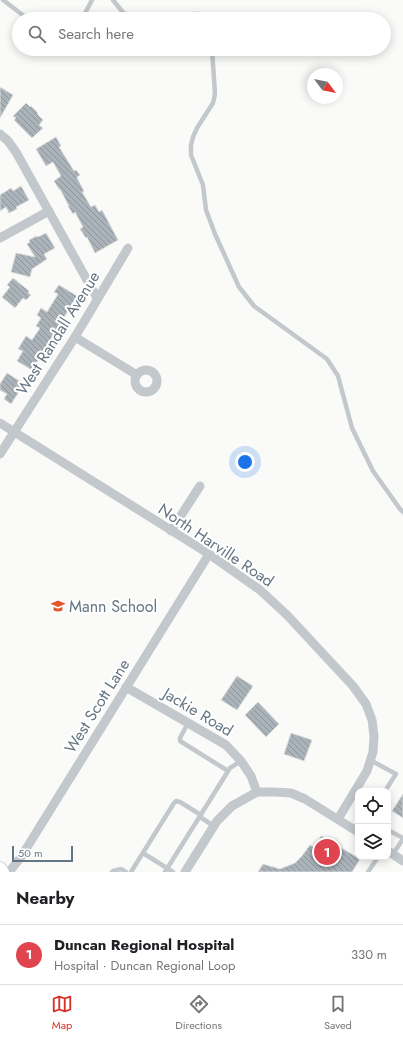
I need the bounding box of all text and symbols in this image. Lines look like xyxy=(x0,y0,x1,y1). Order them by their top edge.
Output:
search box xyxy=(12,12,391,56)
icon: search xyxy=(26,23,48,45)
text: Search here xyxy=(58,23,134,45)
north arrow xyxy=(307,68,343,104)
street label: West Randall Avenue xyxy=(11,267,105,399)
your location xyxy=(235,452,255,472)
street label: North Harville Road xyxy=(154,498,278,592)
place label: Mann School xyxy=(69,595,157,618)
school or university icon: Mann School xyxy=(50,598,66,614)
street label: West Scott Lane xyxy=(59,655,135,757)
street label: Jackie Road xyxy=(157,681,237,742)
map controls xyxy=(355,788,391,860)
button: locate xyxy=(355,788,391,824)
button: layers xyxy=(355,824,391,860)
pin: 1 xyxy=(314,837,340,867)
scale bar xyxy=(12,844,73,863)
text: 50 m xyxy=(18,845,43,861)
text: Nearby xyxy=(16,886,74,910)
text: Duncan Regional Hospital xyxy=(54,934,234,956)
text: 1 xyxy=(26,945,32,964)
text: 330 m xyxy=(351,945,387,964)
text: Hospital · Duncan Regional Loop xyxy=(54,956,235,975)
tab: Map xyxy=(51,993,73,1033)
tab: Directions xyxy=(175,993,222,1033)
tab: Saved xyxy=(324,993,352,1033)

